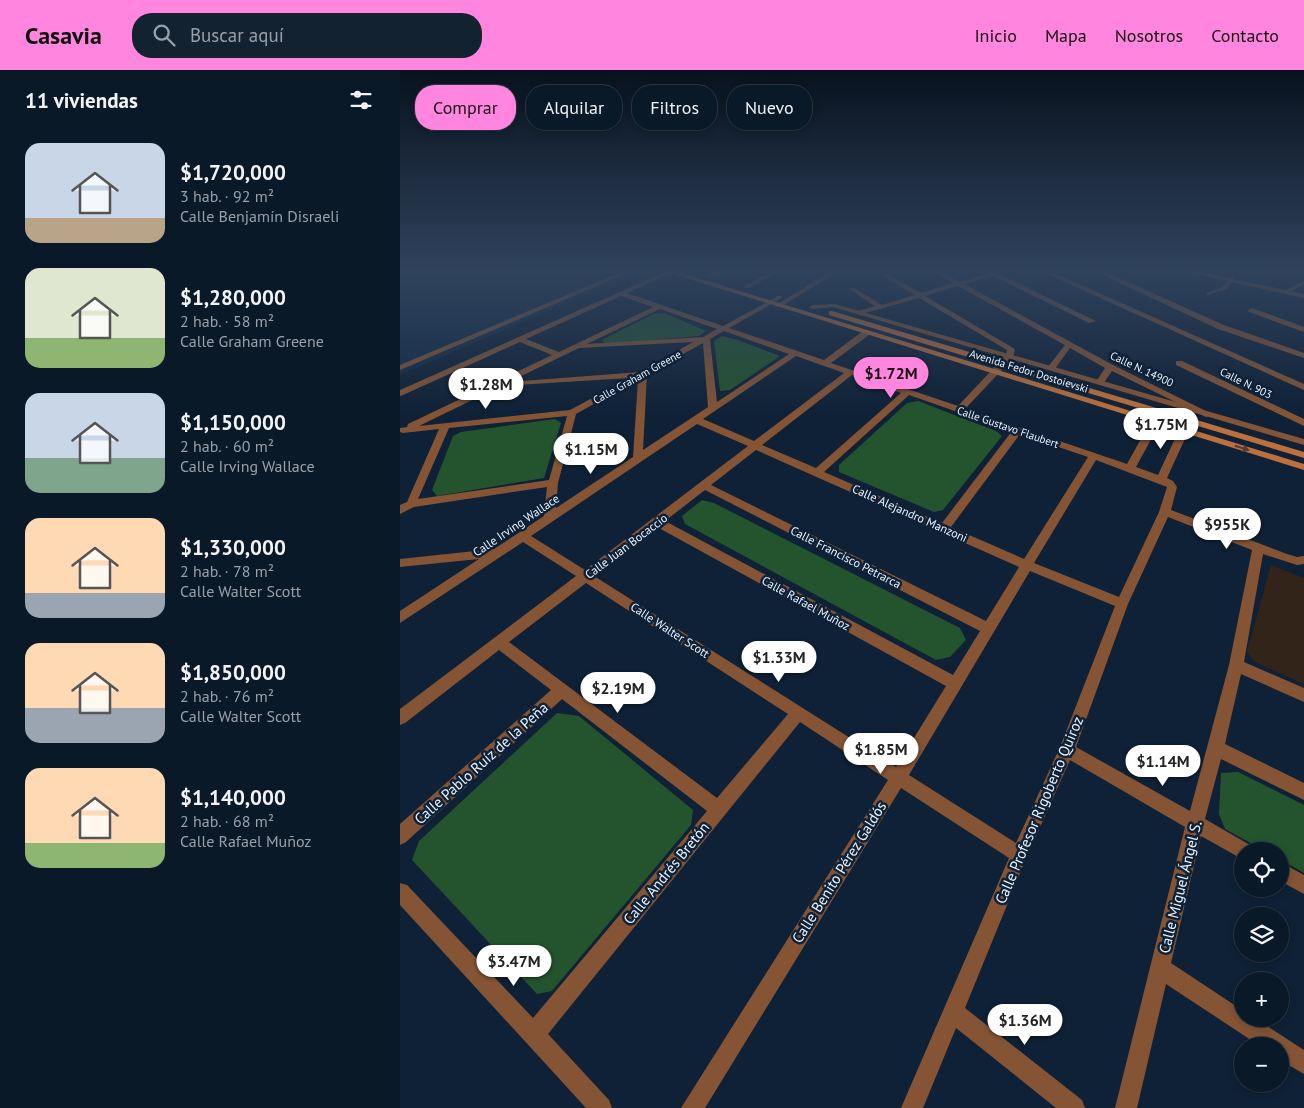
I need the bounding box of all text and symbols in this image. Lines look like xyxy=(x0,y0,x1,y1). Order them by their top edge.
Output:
search box xyxy=(132,13,482,58)
text: Casavia xyxy=(25,20,102,51)
icon: search xyxy=(150,21,178,49)
text: Buscar aquí xyxy=(190,23,284,47)
text: Inicio xyxy=(974,24,1017,47)
text: Mapa xyxy=(1045,24,1087,47)
text: Nosotros xyxy=(1115,24,1183,47)
text: Contacto xyxy=(1211,24,1279,47)
chip: Comprar xyxy=(415,85,516,130)
chip: Alquilar xyxy=(526,85,622,130)
chip: Filtros xyxy=(632,85,717,130)
chip: Nuevo xyxy=(727,85,812,130)
icon: filters xyxy=(347,86,375,114)
text: 11 viviendas xyxy=(25,87,138,114)
text: $1,720,000 xyxy=(180,159,286,186)
icon: home xyxy=(65,163,125,223)
text: 3 hab. · 92 m² xyxy=(180,186,274,206)
text: Calle Benjamín Disraeli xyxy=(180,206,339,226)
text: $1,280,000 xyxy=(180,284,286,311)
icon: home xyxy=(65,288,125,348)
text: 2 hab. · 58 m² xyxy=(180,311,274,331)
text: Calle Graham Greene xyxy=(180,331,324,351)
street label: Avenida Fedor Dostoievski xyxy=(968,346,1090,396)
street label: Calle Graham Greene xyxy=(590,347,684,407)
street label: Calle N. 14900 xyxy=(1108,348,1176,390)
pin: $1.72M xyxy=(850,356,932,399)
text: $1.72M xyxy=(864,363,918,383)
street label: Calle N. 903 xyxy=(1218,364,1274,402)
pin: $1.28M xyxy=(445,368,527,410)
text: $1.28M xyxy=(459,374,513,394)
street label: Calle Gustavo Flaubert xyxy=(955,403,1061,451)
pin: $1.75M xyxy=(1120,408,1202,450)
text: $1,150,000 xyxy=(180,409,286,436)
icon: home xyxy=(65,413,125,473)
text: $1.75M xyxy=(1134,414,1188,434)
pin: $1.15M xyxy=(550,432,632,475)
text: 2 hab. · 60 m² xyxy=(180,436,274,456)
text: $1.15M xyxy=(564,439,618,459)
one-way arrow xyxy=(1235,445,1250,453)
text: Calle Irving Wallace xyxy=(180,456,315,476)
street label: Calle Alejandro Manzoni xyxy=(850,481,970,545)
street label: Calle Irving Wallace xyxy=(470,491,562,559)
pin: $955K xyxy=(1192,508,1262,550)
street label: Calle Juan Bocaccio xyxy=(582,510,670,582)
text: $955K xyxy=(1204,514,1250,534)
street label: Calle Francisco Petrarca xyxy=(788,523,904,591)
text: $1,330,000 xyxy=(180,534,286,561)
icon: home xyxy=(65,538,125,598)
text: 2 hab. · 78 m² xyxy=(180,561,274,581)
street label: Calle Rafael Muñoz xyxy=(759,573,853,633)
text: Calle Walter Scott xyxy=(180,581,301,601)
street label: Calle Walter Scott xyxy=(628,599,712,661)
pin: $1.33M xyxy=(738,640,820,683)
text: $1.33M xyxy=(752,647,806,667)
text: $1,850,000 xyxy=(180,659,286,686)
icon: home xyxy=(65,663,125,723)
pin: $2.19M xyxy=(577,672,659,714)
text: $2.19M xyxy=(591,678,645,698)
text: 2 hab. · 76 m² xyxy=(180,686,274,706)
street label: Calle Pablo Ruíz de la Peña xyxy=(410,698,552,828)
text: Calle Walter Scott xyxy=(180,706,301,726)
street label: Calle Profesor Rigoberto Quiroz xyxy=(991,713,1087,907)
pin: $1.85M xyxy=(840,732,922,775)
text: $1.85M xyxy=(854,739,908,759)
pin: $1.14M xyxy=(1122,744,1204,787)
text: $1.14M xyxy=(1136,751,1190,771)
text: $1,140,000 xyxy=(180,784,286,811)
icon: home xyxy=(65,788,125,848)
street label: Calle Benito Pérez Galdós xyxy=(788,798,890,946)
text: 2 hab. · 68 m² xyxy=(180,811,274,831)
street label: Calle Andrés Bretón xyxy=(619,818,713,928)
street label: Calle Miguel Ángel S. xyxy=(1154,819,1206,955)
text: Calle Rafael Muñoz xyxy=(180,831,311,851)
map controls xyxy=(1234,842,1289,1092)
button: locate xyxy=(1234,842,1289,897)
button: layers xyxy=(1234,907,1289,962)
pin: $3.47M xyxy=(473,944,555,987)
text: $3.47M xyxy=(487,951,541,971)
button: + xyxy=(1234,972,1289,1027)
pin: $1.36M xyxy=(984,1004,1066,1046)
text: $1.36M xyxy=(998,1010,1052,1030)
button: − xyxy=(1234,1037,1289,1092)

